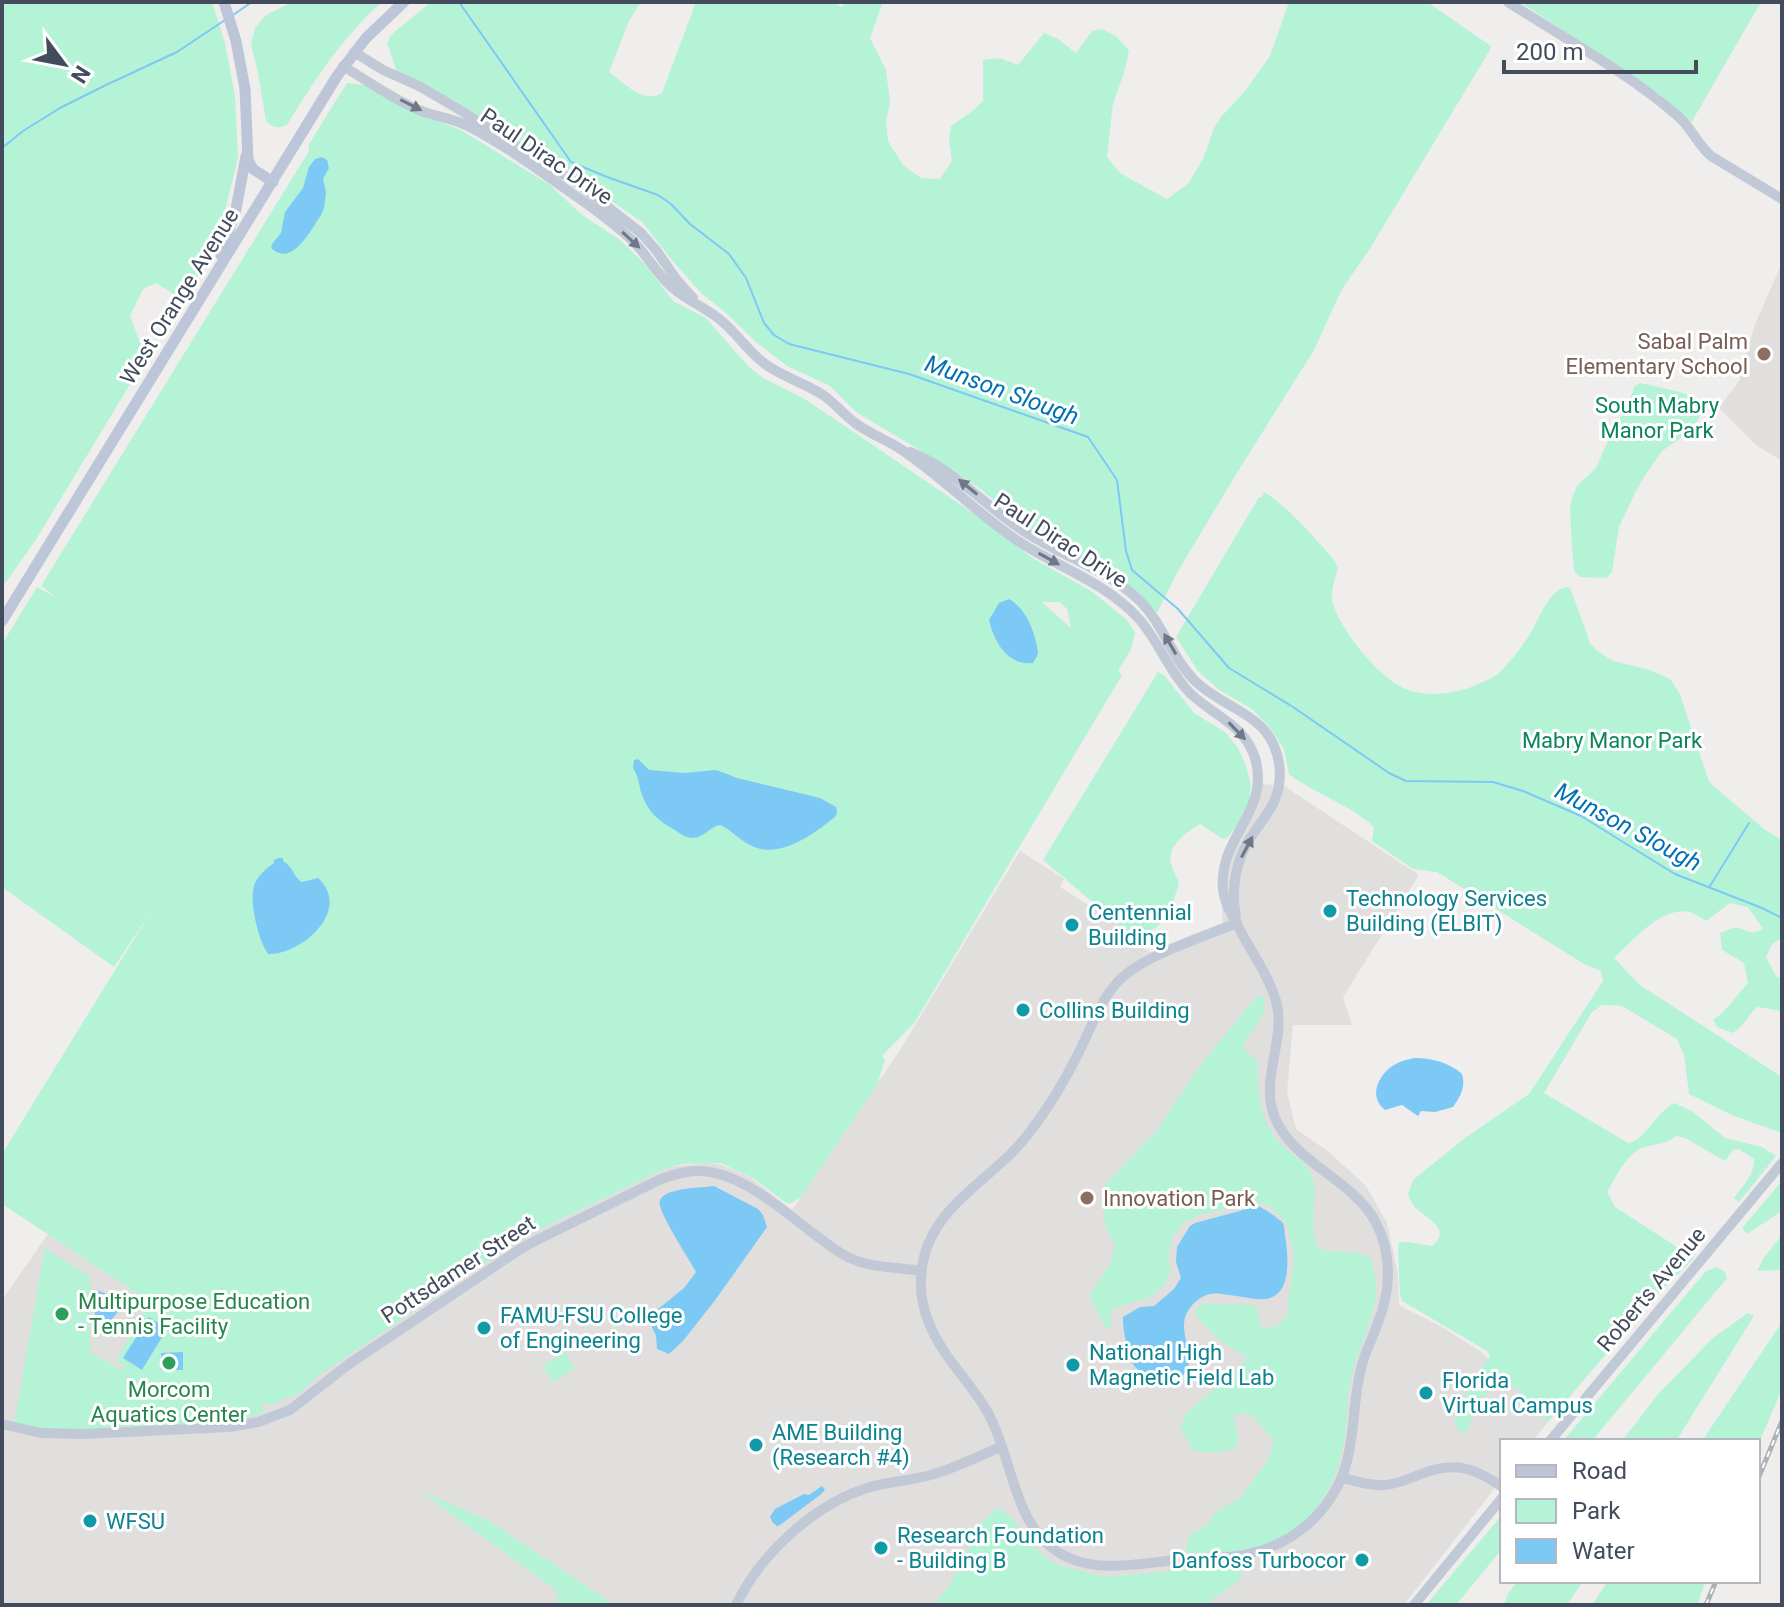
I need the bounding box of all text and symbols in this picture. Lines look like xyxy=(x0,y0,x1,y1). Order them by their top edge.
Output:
north arrow xyxy=(24,24,104,104)
scale bar xyxy=(1504,24,1696,74)
text: 200 m xyxy=(1516,38,1583,66)
text: N xyxy=(66,61,95,88)
one-way arrow xyxy=(399,98,422,112)
street label: Paul Dirac Drive xyxy=(476,103,617,210)
street label: West Orange Avenue xyxy=(115,204,244,389)
one-way arrow xyxy=(621,230,640,248)
place label: Sabal Palm Elementary School xyxy=(1566,329,1748,379)
marker: Sabal Palm Elementary School xyxy=(1755,345,1773,363)
water label: Munson Slough xyxy=(921,349,1083,431)
park label: South Mabry Manor Park xyxy=(1595,393,1720,443)
one-way arrow xyxy=(958,479,978,495)
street label: Paul Dirac Drive xyxy=(989,488,1132,593)
one-way arrow xyxy=(1037,552,1060,565)
one-way arrow xyxy=(1163,633,1177,655)
one-way arrow xyxy=(1227,721,1246,740)
park label: Mabry Manor Park xyxy=(1522,728,1703,753)
water label: Munson Slough xyxy=(1550,777,1706,877)
one-way arrow xyxy=(1240,836,1253,859)
place label: Technology Services Building (ELBIT) xyxy=(1346,886,1547,937)
place label: Centennial Building xyxy=(1088,900,1192,950)
marker: Technology Services Building (ELBIT) xyxy=(1321,902,1339,920)
marker: Centennial Building xyxy=(1063,916,1081,934)
place label: Collins Building xyxy=(1039,998,1190,1023)
marker: Collins Building xyxy=(1014,1001,1032,1019)
place label: Innovation Park xyxy=(1103,1186,1256,1211)
marker: Innovation Park xyxy=(1078,1189,1096,1207)
street label: Pottsdamer Street xyxy=(377,1210,540,1328)
street label: Roberts Avenue xyxy=(1592,1222,1710,1356)
place label: Multipurpose Education - Tennis Facility xyxy=(78,1289,310,1339)
place label: FAMU-FSU College of Engineering xyxy=(500,1303,682,1353)
marker: Multipurpose Education - Tennis Facility xyxy=(53,1305,71,1323)
marker: FAMU-FSU College of Engineering xyxy=(475,1319,493,1337)
place label: National High Magnetic Field Lab xyxy=(1089,1340,1274,1390)
marker: Morcom Aquatics Center xyxy=(160,1354,178,1372)
marker: National High Magnetic Field Lab xyxy=(1064,1356,1082,1374)
place label: Florida Virtual Campus xyxy=(1442,1368,1593,1418)
place label: Morcom Aquatics Center xyxy=(91,1377,248,1427)
marker: Florida Virtual Campus xyxy=(1417,1384,1435,1402)
place label: AME Building (Research #4) xyxy=(772,1420,910,1471)
marker: AME Building (Research #4) xyxy=(747,1436,765,1454)
legend xyxy=(1500,1439,1760,1583)
text: Road xyxy=(1572,1457,1627,1485)
text: Park xyxy=(1572,1497,1621,1525)
place label: WFSU xyxy=(106,1509,165,1534)
marker: WFSU xyxy=(81,1512,99,1530)
place label: Research Foundation - Building B xyxy=(897,1523,1104,1573)
text: Water xyxy=(1572,1537,1635,1565)
marker: Research Foundation - Building B xyxy=(872,1539,890,1557)
place label: Danfoss Turbocor xyxy=(1171,1548,1347,1573)
marker: Danfoss Turbocor xyxy=(1353,1551,1371,1569)

